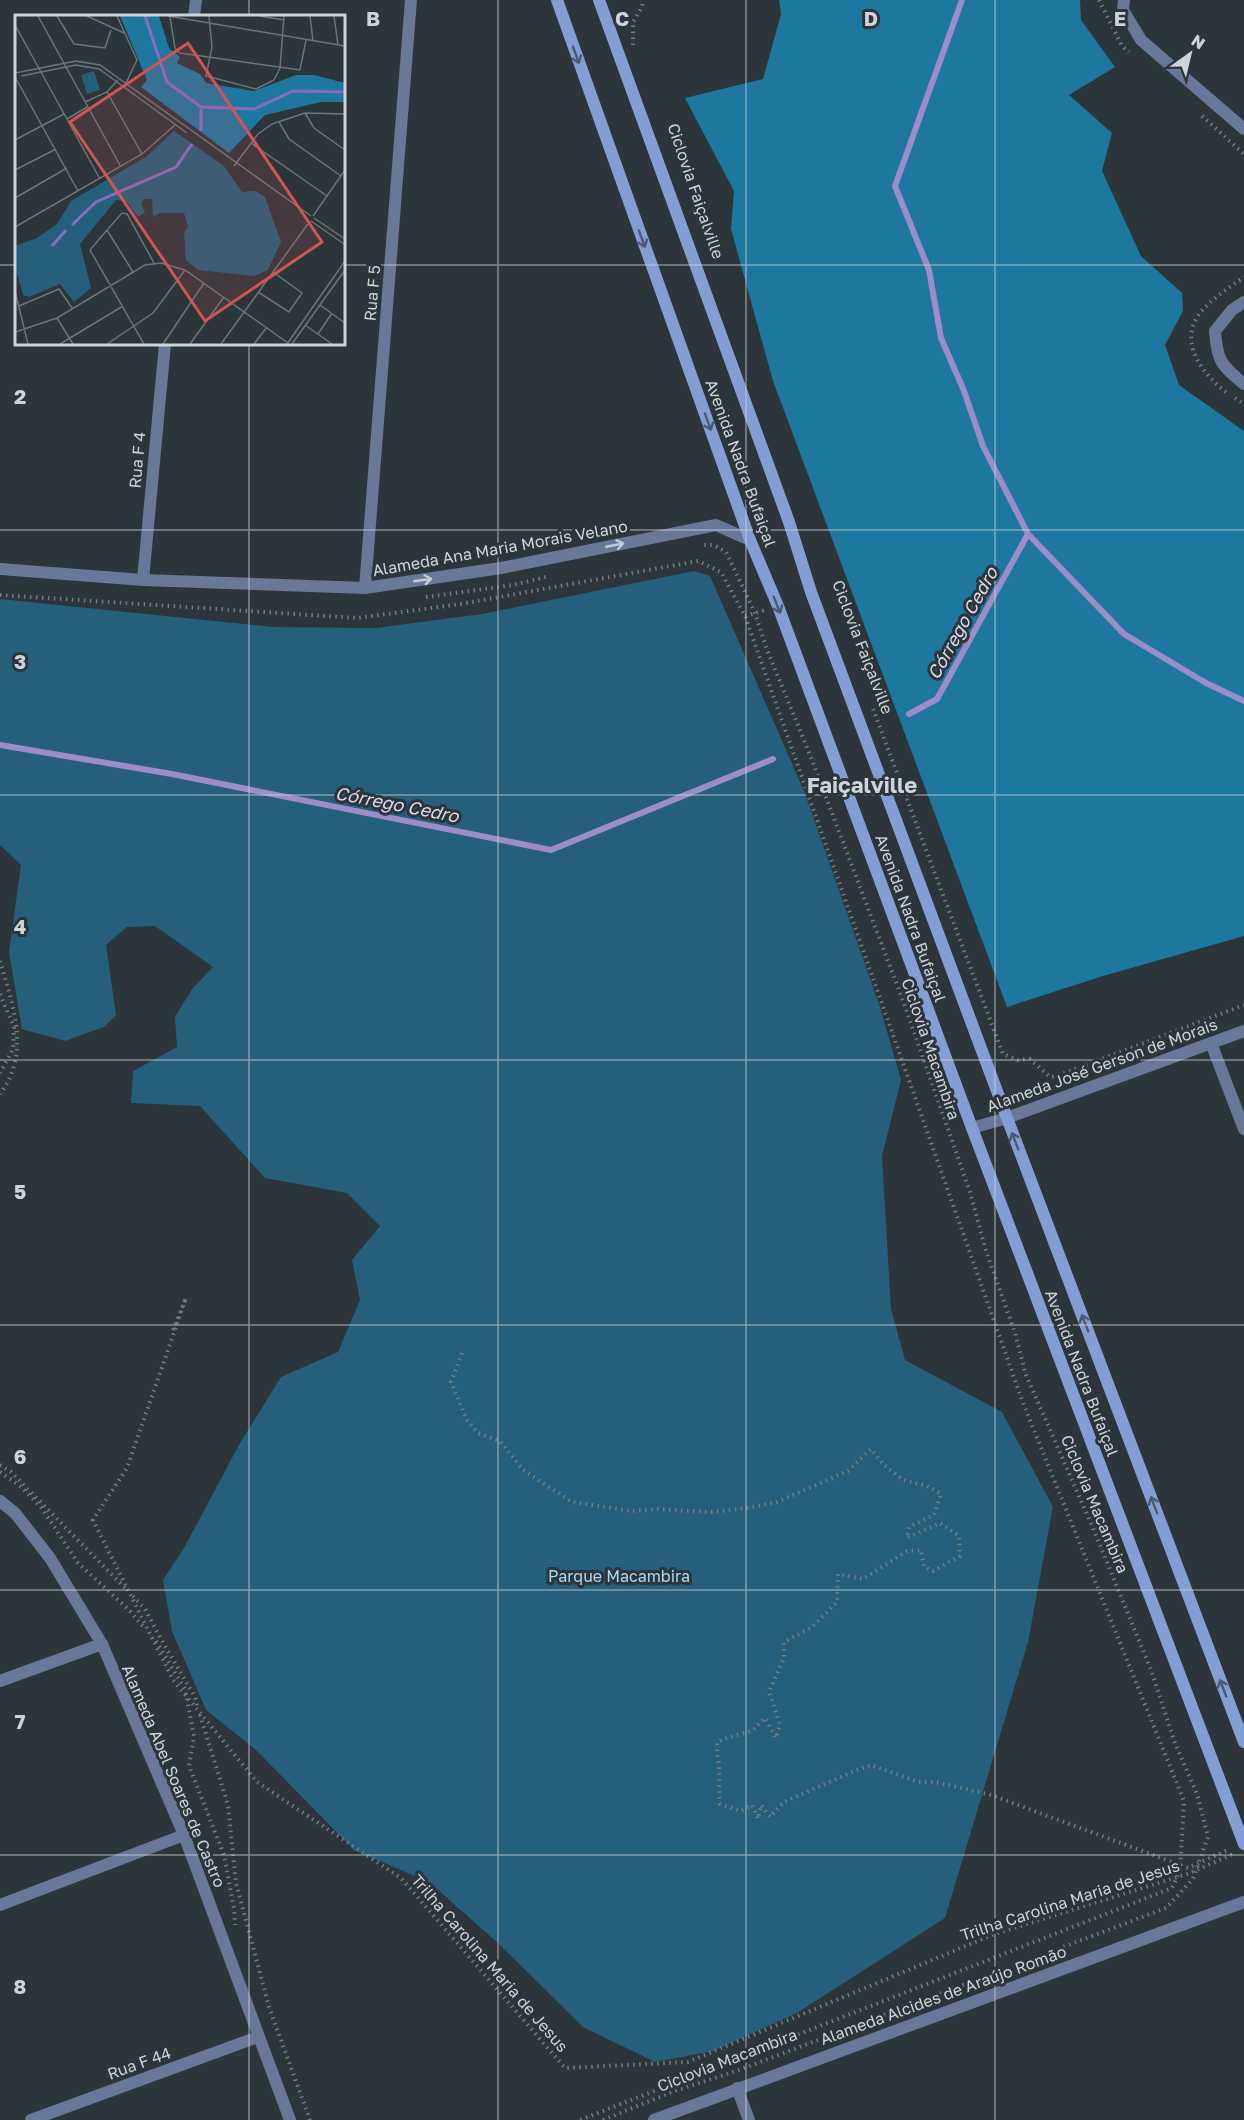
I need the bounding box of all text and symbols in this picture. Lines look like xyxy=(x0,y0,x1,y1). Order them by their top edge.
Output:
text: B xyxy=(366,6,380,30)
text: C xyxy=(615,6,629,30)
text: D xyxy=(864,6,878,30)
text: E xyxy=(1114,6,1126,30)
inset map xyxy=(15,15,345,345)
north arrow xyxy=(1160,24,1220,84)
text: N xyxy=(1188,30,1209,53)
one-way arrow xyxy=(572,45,583,64)
street label: Ciclovia Faiçalville xyxy=(663,121,729,261)
one-way arrow xyxy=(638,229,649,247)
street label: Rua F 5 xyxy=(360,264,384,322)
street label: Avenida Nadra Bufaiçal xyxy=(701,376,781,550)
text: 2 xyxy=(14,384,26,408)
one-way arrow xyxy=(703,412,714,431)
street label: Rua F 4 xyxy=(125,431,149,489)
street label: Alameda Ana Maria Morais Velano xyxy=(371,516,629,580)
one-way arrow xyxy=(605,539,624,550)
water label: Córrego Cedro xyxy=(922,562,1003,683)
one-way arrow xyxy=(413,574,432,585)
street label: Ciclovia Faiçalville xyxy=(828,577,898,717)
one-way arrow xyxy=(772,595,783,613)
text: 3 xyxy=(14,649,26,673)
district label: Faiçalville xyxy=(807,771,917,798)
water label: Córrego Cedro xyxy=(333,781,462,827)
street label: Avenida Nadra Bufaiçal xyxy=(871,831,951,1005)
text: 4 xyxy=(14,914,26,938)
street label: Ciclovia Macambira xyxy=(897,976,965,1122)
street label: Alameda José Gerson de Morais xyxy=(984,1014,1220,1116)
one-way arrow xyxy=(1009,1132,1020,1151)
text: 5 xyxy=(14,1179,26,1203)
street label: Avenida Nadra Bufaiçal xyxy=(1041,1287,1123,1459)
one-way arrow xyxy=(1078,1314,1089,1333)
street label: Ciclovia Macambira xyxy=(1057,1432,1133,1576)
text: 6 xyxy=(14,1444,26,1468)
one-way arrow xyxy=(1148,1497,1159,1515)
park label: Parque Macambira xyxy=(548,1566,690,1586)
street label: Alameda Abel Soares de Castro xyxy=(118,1662,230,1890)
one-way arrow xyxy=(1217,1679,1228,1697)
text: 7 xyxy=(15,1709,26,1733)
street label: Trilha Carolina Maria de Jesus xyxy=(958,1855,1182,1945)
street label: Trilha Carolina Maria de Jesus xyxy=(407,1870,573,2056)
street label: Alameda Alcides de Araújo Romão xyxy=(817,1941,1069,2049)
text: 8 xyxy=(14,1974,26,1998)
street label: Ciclovia Macambira xyxy=(654,2024,800,2096)
street label: Rua F 44 xyxy=(104,2042,174,2084)

